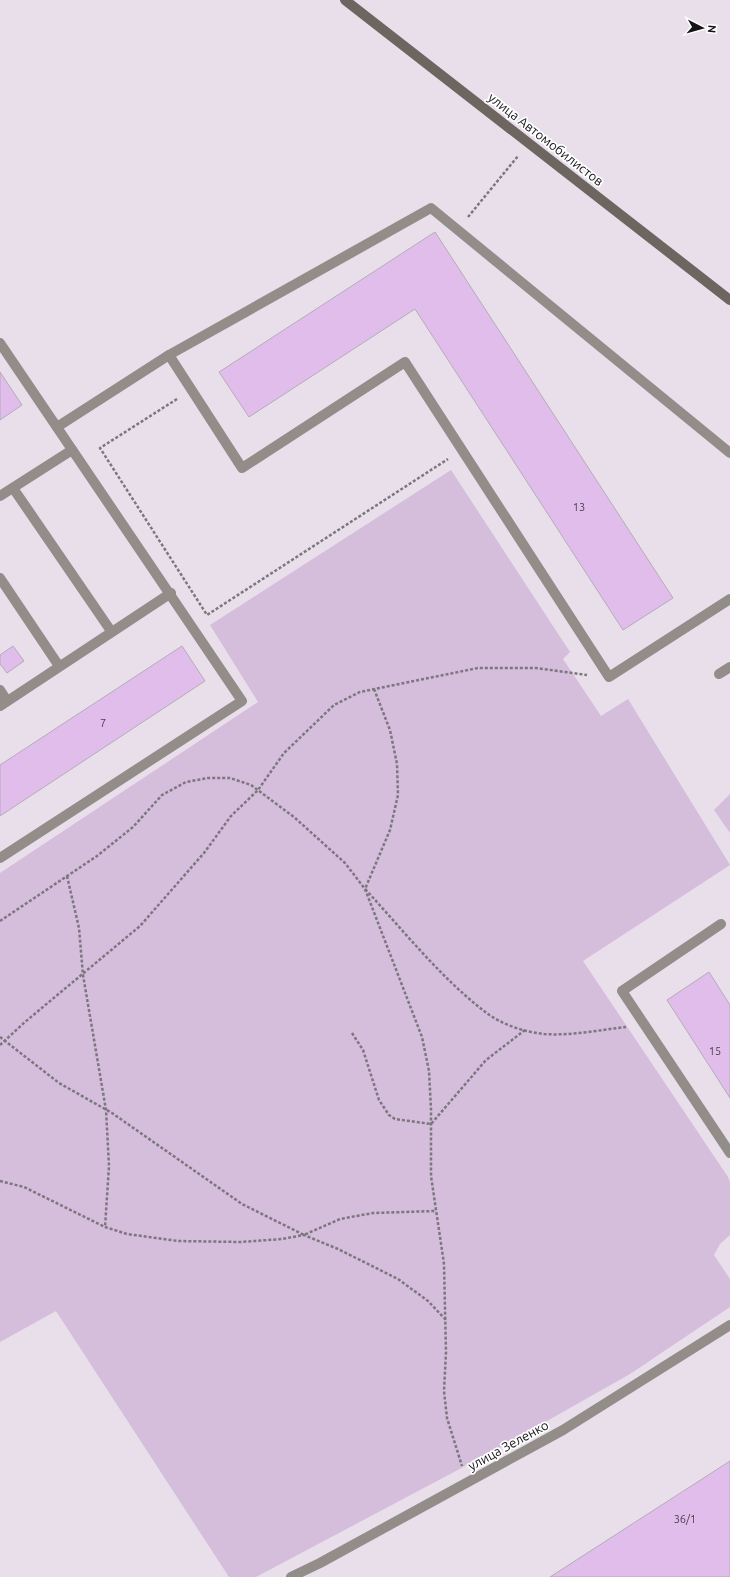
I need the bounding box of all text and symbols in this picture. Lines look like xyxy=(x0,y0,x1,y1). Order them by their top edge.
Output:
north arrow xyxy=(682,8,722,48)
text: N xyxy=(706,24,718,34)
street label: улица Автомобилистов xyxy=(486,90,606,188)
house number: 13 xyxy=(573,501,585,513)
house number: 7 xyxy=(100,717,106,729)
house number: 15 xyxy=(709,1045,721,1057)
street label: улица Зеленко xyxy=(465,1417,551,1473)
house number: 36/1 xyxy=(674,1513,696,1525)

